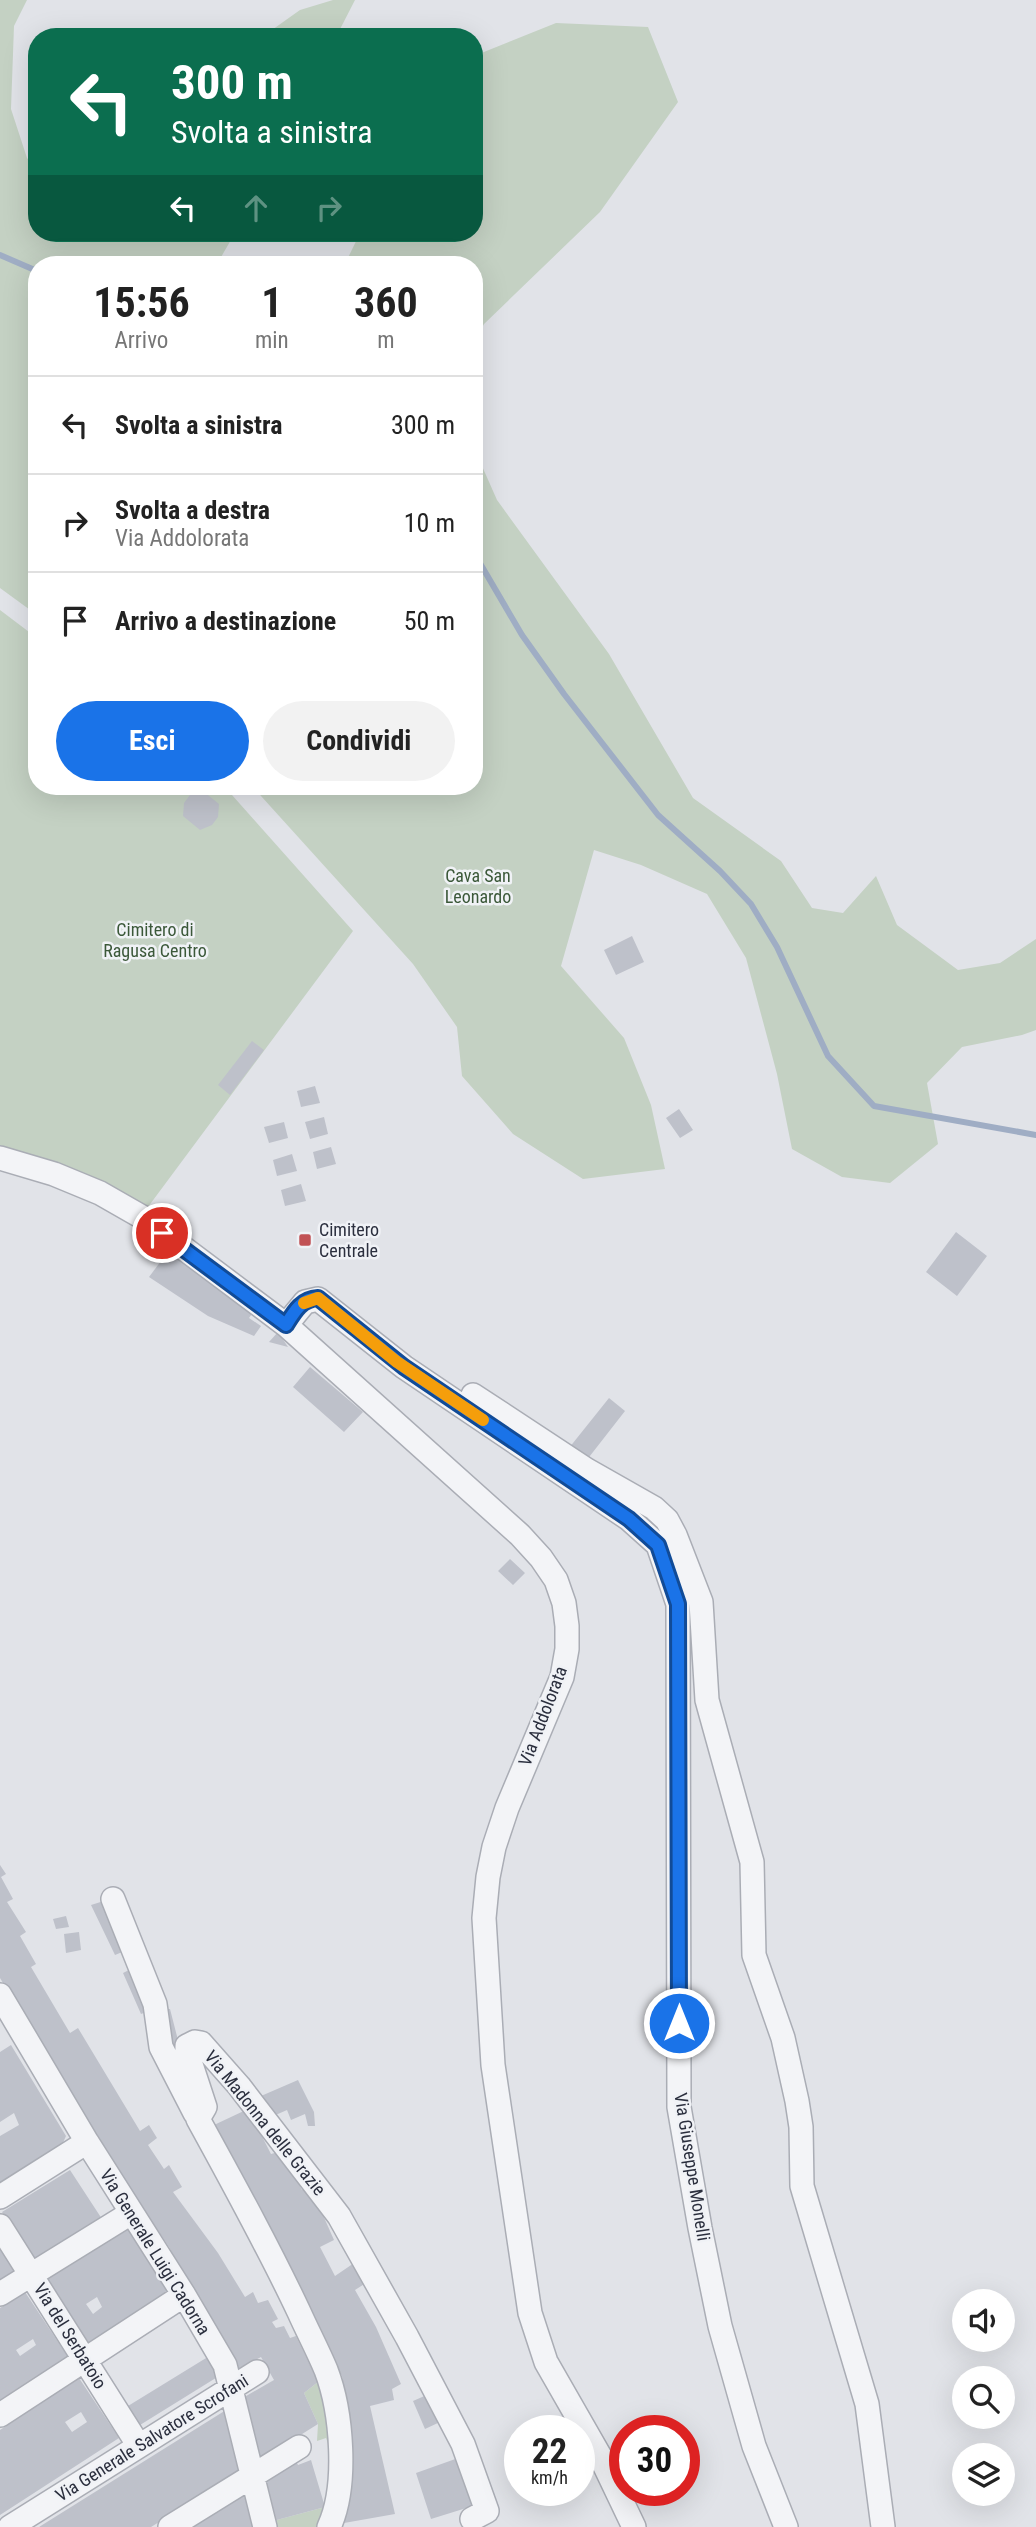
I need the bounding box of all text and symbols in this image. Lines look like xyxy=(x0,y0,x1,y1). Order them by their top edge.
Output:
text: 300 m xyxy=(171,54,293,111)
icon: left xyxy=(56,56,147,147)
text: Svolta a sinistra xyxy=(171,113,373,151)
icon: left xyxy=(164,189,202,227)
icon: ahead xyxy=(237,189,275,227)
icon: right xyxy=(310,189,348,227)
text: 15:56 xyxy=(93,278,190,327)
text: 1 xyxy=(261,278,282,327)
text: 360 xyxy=(354,278,418,327)
text: Arrivo xyxy=(115,327,168,354)
text: min xyxy=(255,327,289,354)
text: m xyxy=(377,327,394,354)
icon: left xyxy=(56,406,94,444)
text: Svolta a sinistra xyxy=(115,410,282,440)
text: 300 m xyxy=(391,410,455,440)
text: Svolta a destra xyxy=(115,495,270,525)
icon: right xyxy=(56,504,94,542)
text: 10 m xyxy=(404,508,455,538)
text: Via Addolorata xyxy=(115,525,249,552)
icon: arrive xyxy=(56,602,94,640)
text: Arrivo a destinazione xyxy=(115,606,336,636)
text: 50 m xyxy=(404,606,455,636)
button: Esci xyxy=(56,701,249,781)
button: Condividi xyxy=(263,701,455,781)
park label: Cava San Leonardo xyxy=(445,865,511,907)
park label: Cimitero di Ragusa Centro xyxy=(103,919,207,961)
pin xyxy=(132,1203,192,1263)
icon: arrive xyxy=(143,1214,181,1252)
place label: Cimitero Centrale xyxy=(319,1219,379,1261)
marker: Cimitero Centrale xyxy=(297,1232,313,1248)
street label: Via Addolorata xyxy=(514,1663,571,1769)
position arrow xyxy=(642,1986,716,2060)
street label: Via Madonna delle Grazie xyxy=(200,2046,330,2199)
street label: Via Giuseppe Monelli xyxy=(670,2091,715,2242)
street label: Via Generale Luigi Cadorna xyxy=(96,2165,215,2338)
street label: Via del Serbatoio xyxy=(30,2279,111,2392)
map controls xyxy=(952,2289,1015,2506)
button: sound xyxy=(952,2289,1015,2352)
button: search xyxy=(952,2366,1015,2429)
street label: Via Generale Salvatore Scrofani xyxy=(52,2370,252,2506)
speed limit sign: 30 xyxy=(609,2415,700,2506)
text: 22 xyxy=(532,2431,567,2472)
button: layers xyxy=(952,2443,1015,2506)
text: km/h xyxy=(531,2467,568,2488)

